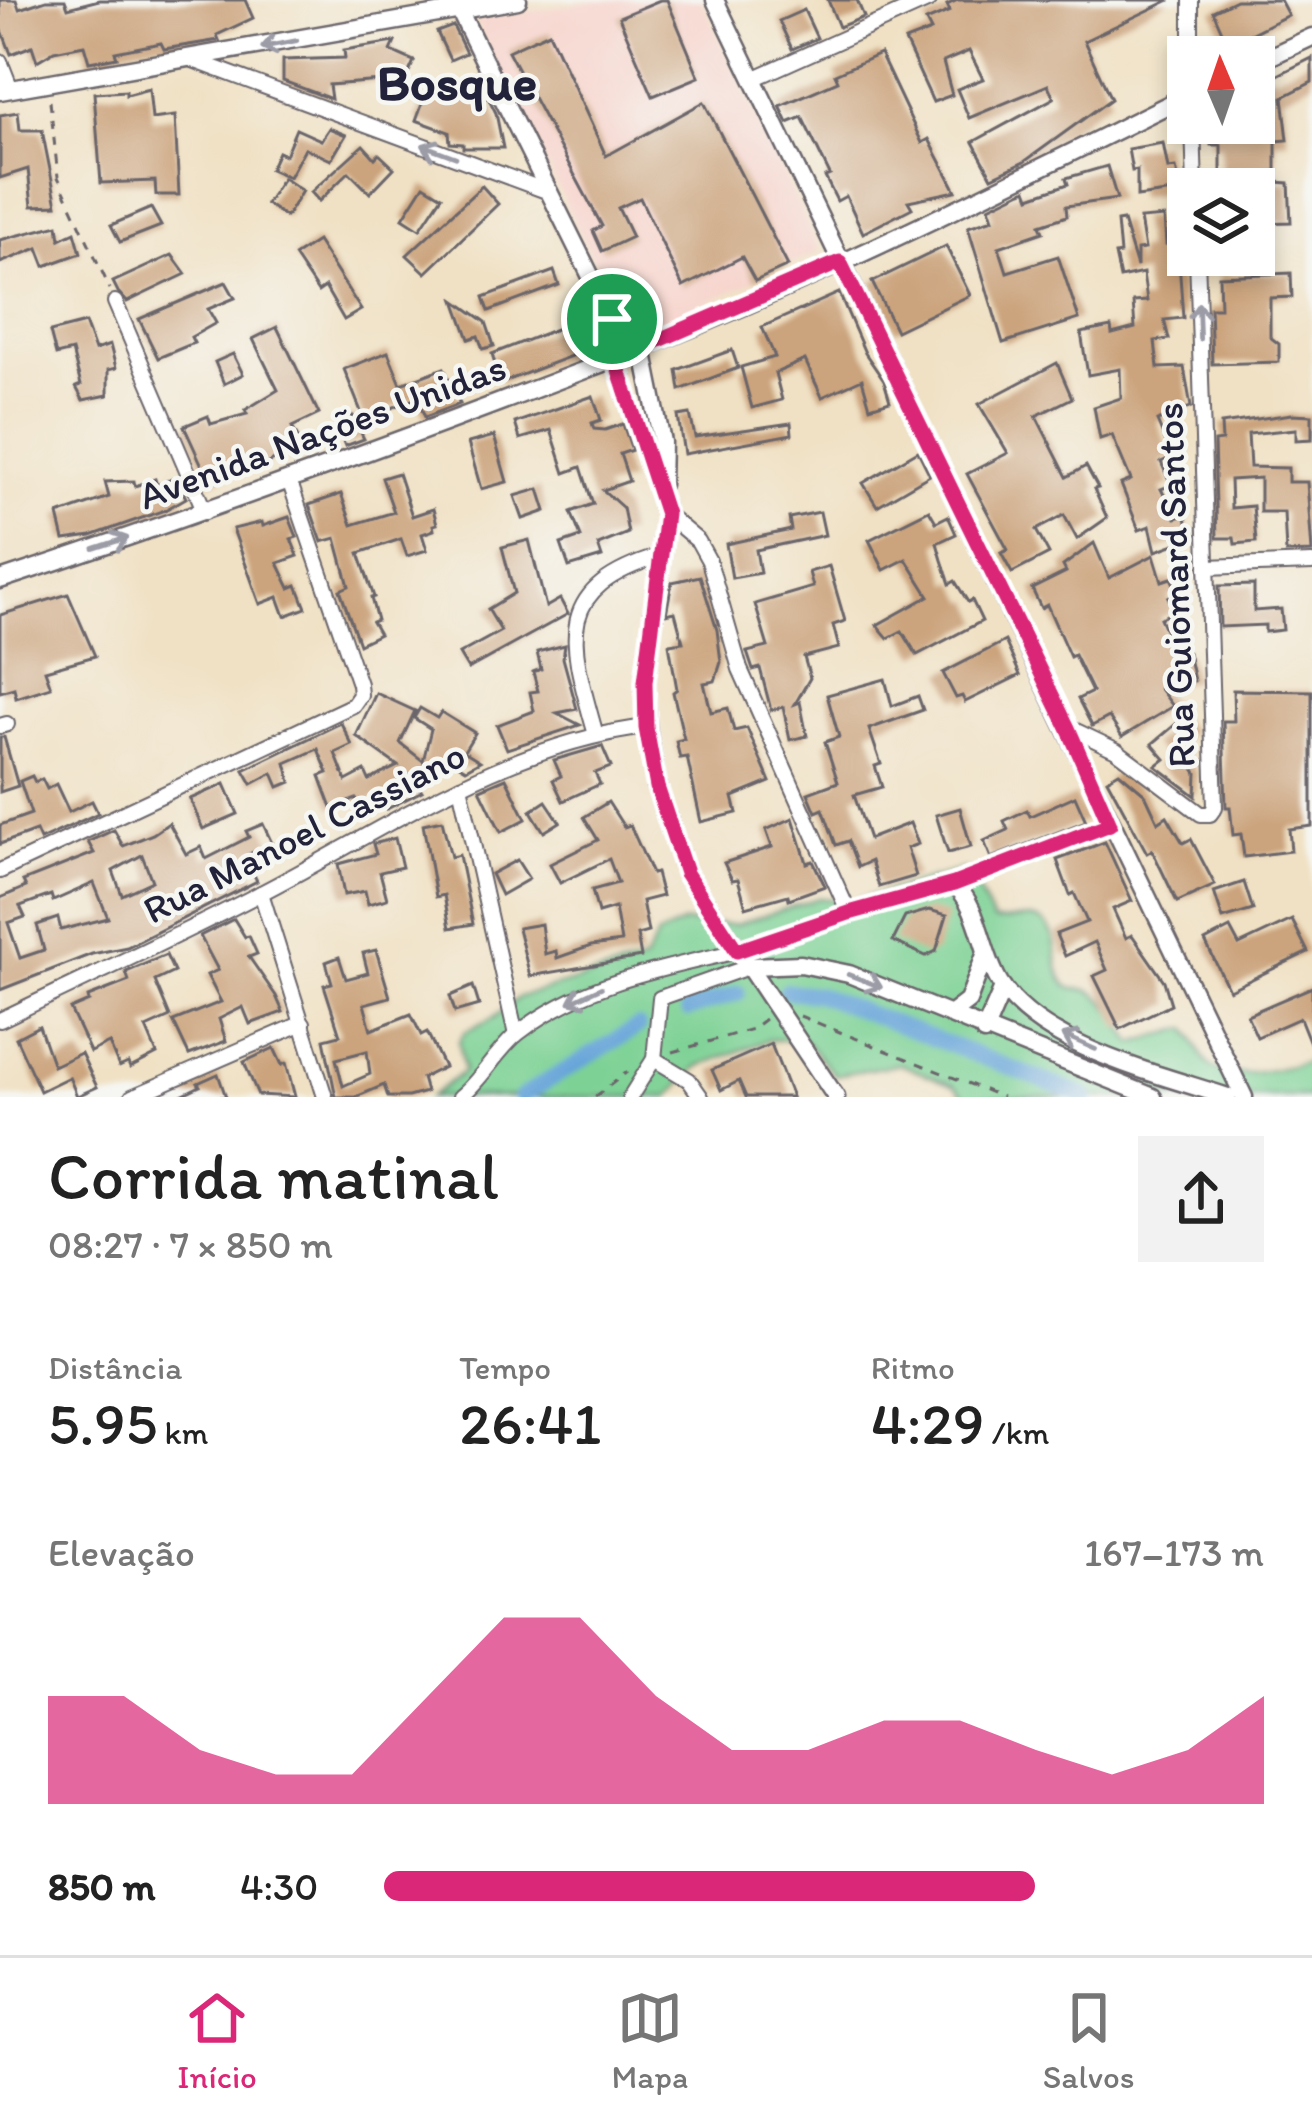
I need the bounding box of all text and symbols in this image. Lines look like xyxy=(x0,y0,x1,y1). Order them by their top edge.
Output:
one-way arrow xyxy=(260,34,299,56)
north arrow xyxy=(1167,36,1275,144)
map controls xyxy=(1167,36,1275,276)
district label: Bosque xyxy=(377,52,537,113)
one-way arrow xyxy=(421,139,458,161)
button: layers xyxy=(1167,168,1275,276)
pin xyxy=(561,268,663,370)
icon: arrive xyxy=(579,286,645,352)
one-way arrow xyxy=(1187,302,1210,341)
street label: Avenida Nações Unidas xyxy=(132,343,512,519)
street label: Rua Guiomard Santos xyxy=(1145,402,1205,768)
one-way arrow xyxy=(91,531,129,553)
street label: Rua Manoel Cassiano xyxy=(135,730,473,934)
one-way arrow xyxy=(846,971,883,993)
one-way arrow xyxy=(568,985,604,1007)
one-way arrow xyxy=(1062,1030,1098,1052)
text: Corrida matinal xyxy=(48,1136,499,1216)
button: share xyxy=(1138,1136,1264,1262)
text: 08:27 · 7 × 850 m xyxy=(48,1221,333,1268)
text: Distância xyxy=(48,1348,182,1387)
text: Tempo xyxy=(459,1348,551,1387)
text: Ritmo xyxy=(871,1348,955,1387)
text: 5.95 xyxy=(48,1387,157,1459)
text: 26:41 xyxy=(459,1387,601,1459)
text: 4:29 xyxy=(871,1387,984,1459)
text: km xyxy=(157,1413,208,1452)
text: /km xyxy=(984,1413,1049,1452)
text: Elevação xyxy=(48,1529,195,1576)
text: 167–173 m xyxy=(1084,1529,1264,1576)
text: 850 m xyxy=(48,1863,155,1910)
text: 4:30 xyxy=(240,1863,318,1910)
tab: Início xyxy=(177,1985,257,2096)
tab: Mapa xyxy=(611,1985,688,2096)
tab: Salvos xyxy=(1043,1985,1135,2096)

